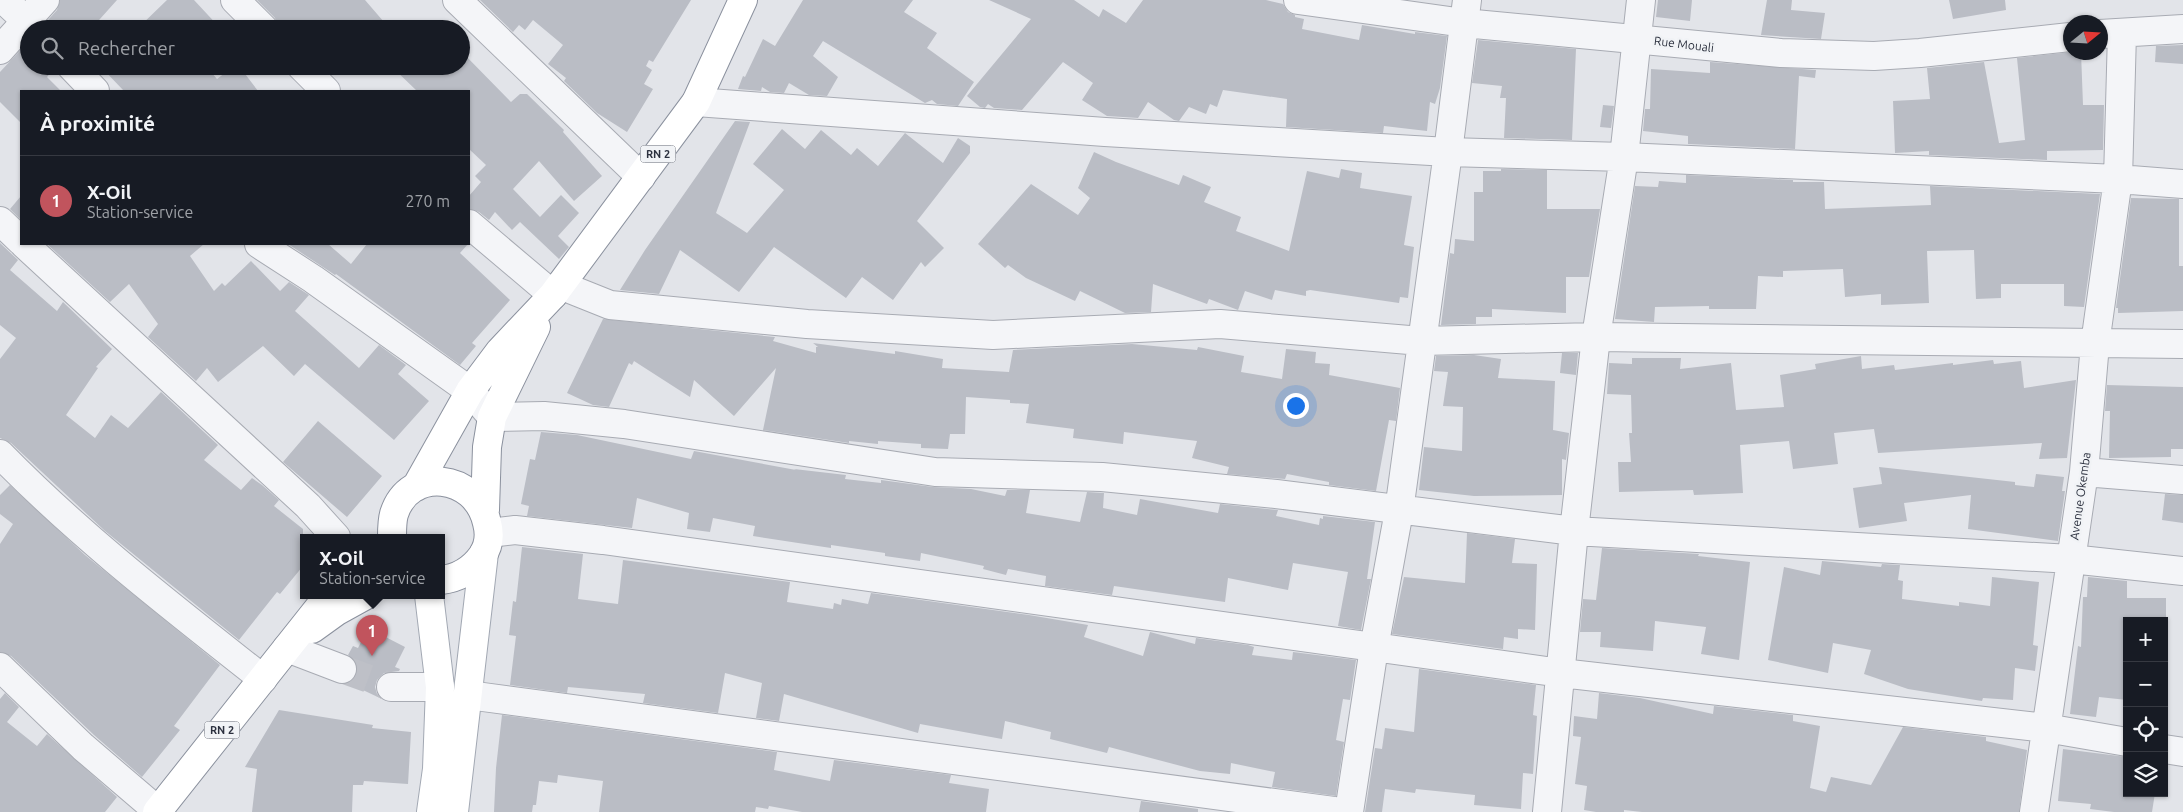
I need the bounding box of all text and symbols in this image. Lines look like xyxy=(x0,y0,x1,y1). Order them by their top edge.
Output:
north arrow xyxy=(2063,15,2108,60)
search box xyxy=(20,20,470,75)
icon: search xyxy=(38,34,66,62)
street label: Rue Mouali xyxy=(1653,34,1715,54)
text: Rechercher xyxy=(78,37,175,59)
text: À proximité xyxy=(40,111,155,135)
road number: RN 2 xyxy=(640,146,676,162)
text: X-Oil xyxy=(87,181,132,203)
text: 1 xyxy=(51,192,61,210)
text: 270 m xyxy=(405,192,450,210)
text: Station-service xyxy=(87,203,193,221)
your location xyxy=(1283,393,1309,419)
street label: Avenue Okemba xyxy=(2067,451,2093,541)
popup xyxy=(300,534,445,599)
text: X-Oil xyxy=(319,547,364,569)
text: Station-service xyxy=(319,569,426,587)
pin: 1 xyxy=(356,615,388,656)
map controls xyxy=(2123,617,2168,797)
button: + xyxy=(2123,617,2168,662)
button: − xyxy=(2123,662,2168,707)
button: locate xyxy=(2123,707,2168,752)
road number: RN 2 xyxy=(204,722,240,738)
button: layers xyxy=(2123,752,2168,797)

